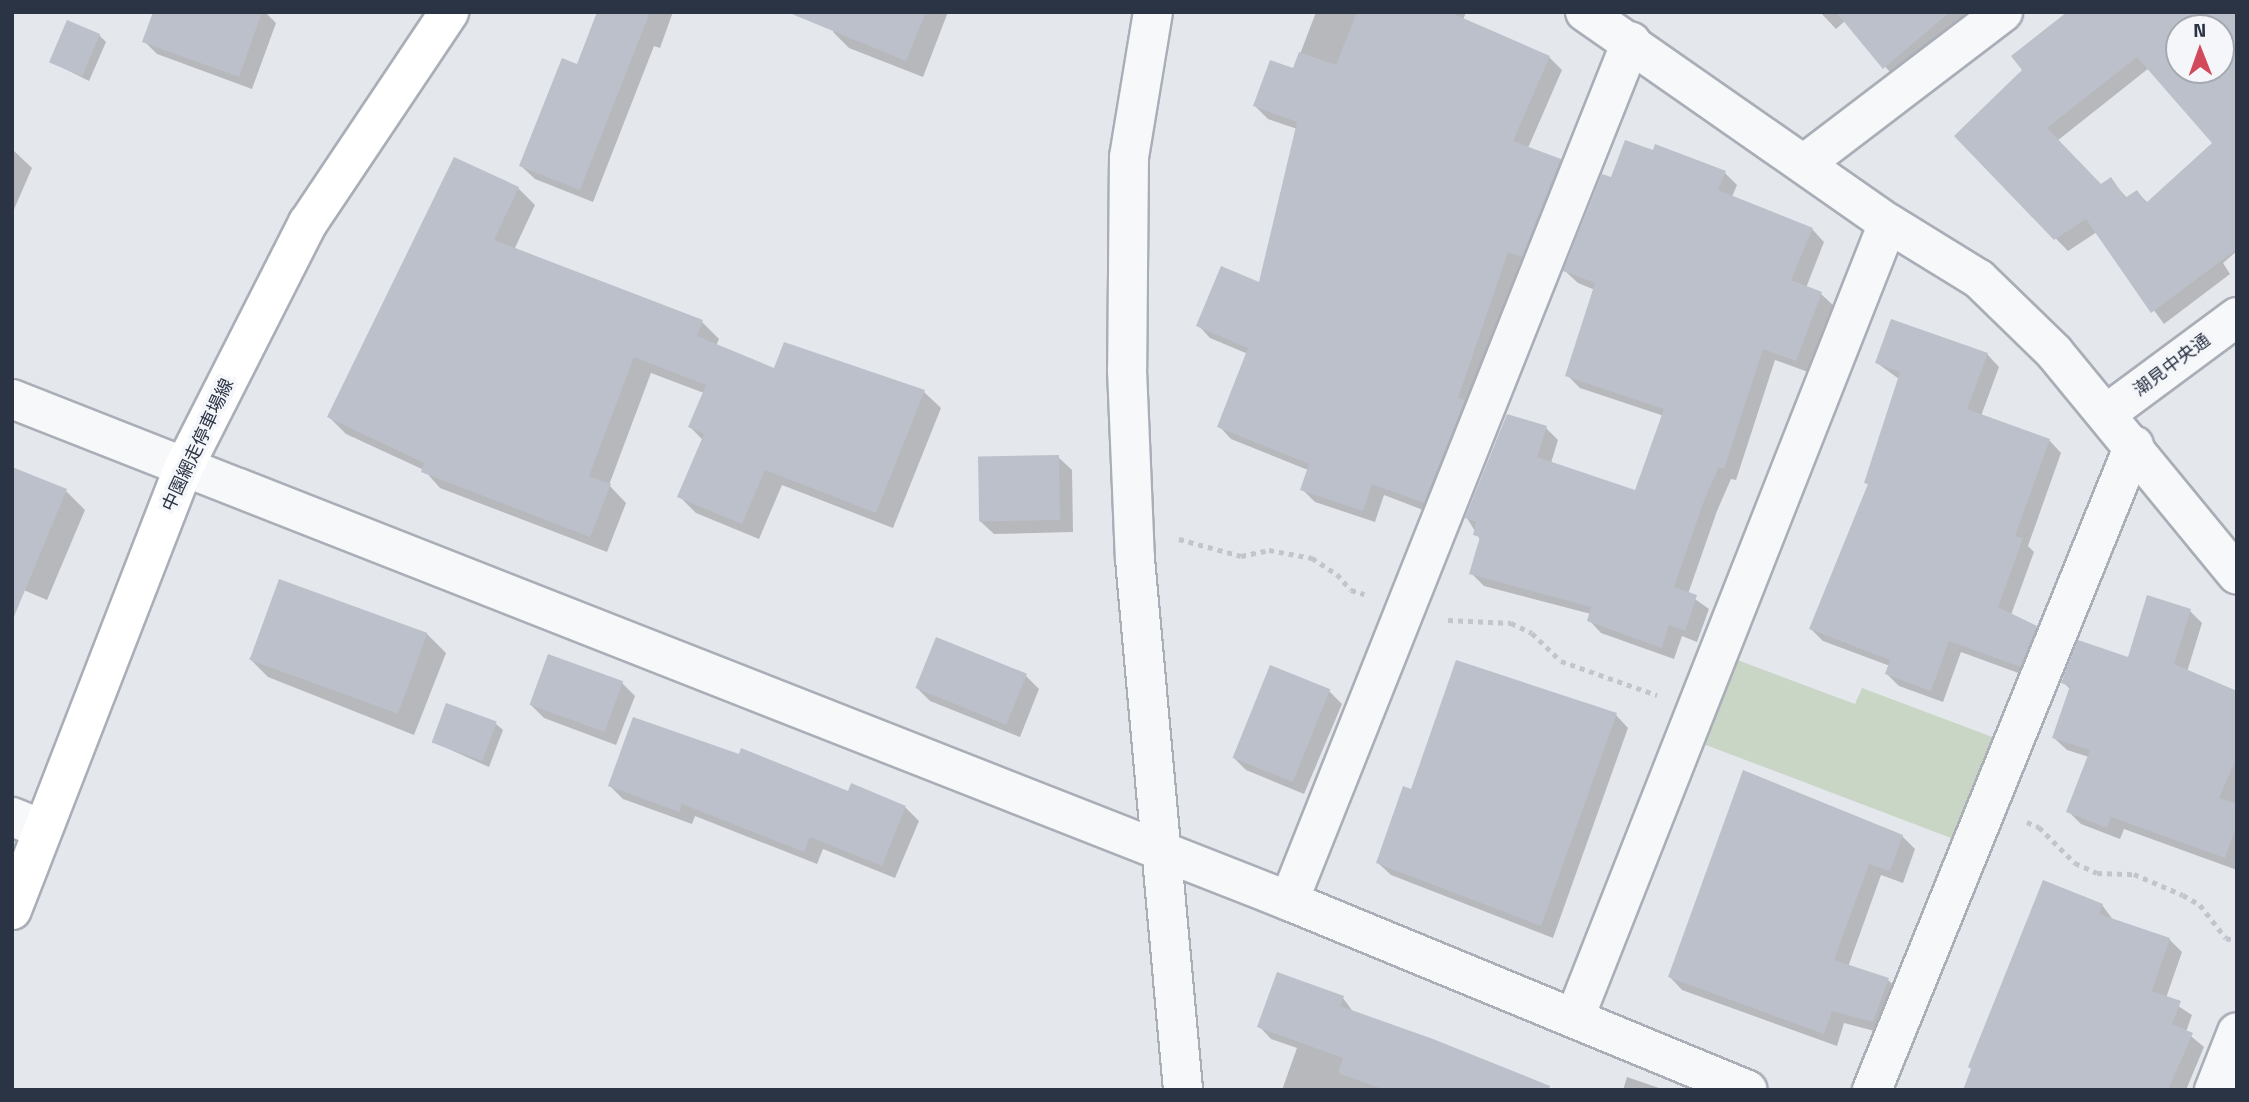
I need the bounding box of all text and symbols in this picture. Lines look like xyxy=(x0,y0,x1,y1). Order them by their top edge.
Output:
north arrow xyxy=(2165,14,2235,84)
text: N xyxy=(2193,15,2206,44)
street label: 潮見中央通 xyxy=(2130,329,2214,401)
street label: 中園網走停車場線 xyxy=(158,375,238,515)

